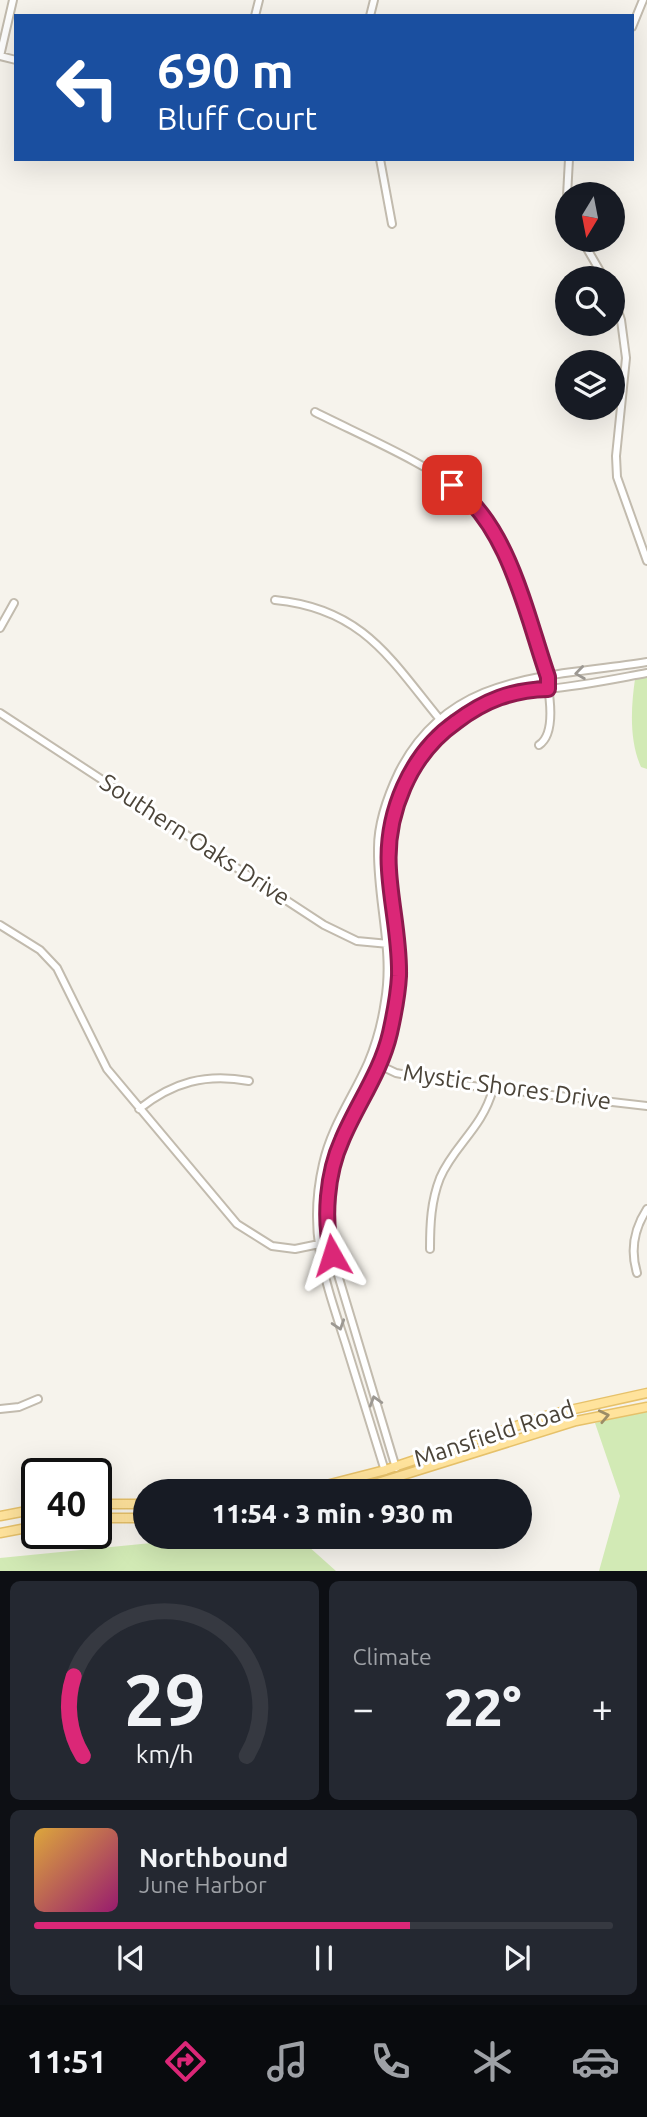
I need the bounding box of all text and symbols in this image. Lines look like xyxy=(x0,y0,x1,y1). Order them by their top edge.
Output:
icon: left xyxy=(42,42,133,133)
text: 690 m xyxy=(157,42,294,97)
text: Bluff Court xyxy=(157,100,317,136)
north arrow xyxy=(555,182,625,252)
map controls xyxy=(555,182,625,420)
button: search xyxy=(555,266,625,336)
button: layers xyxy=(555,350,625,420)
pin xyxy=(422,455,482,515)
icon: arrive xyxy=(433,466,471,504)
one-way arrow xyxy=(574,665,585,680)
street label: Southern Oaks Drive xyxy=(95,768,295,911)
street label: Mystic Shores Drive xyxy=(401,1059,613,1114)
position arrow xyxy=(295,1218,369,1292)
one-way arrow xyxy=(331,1318,345,1330)
one-way arrow xyxy=(369,1395,384,1407)
street label: Mansfield Road xyxy=(410,1395,577,1472)
one-way arrow xyxy=(598,1409,610,1424)
speed limit sign: 40 xyxy=(21,1458,112,1549)
text: 11:54 · 3 min · 930 m xyxy=(212,1499,453,1528)
text: Climate xyxy=(353,1644,432,1669)
text: 29 xyxy=(123,1659,205,1741)
text: 22° xyxy=(444,1678,522,1736)
text: − xyxy=(353,1687,374,1729)
text: + xyxy=(592,1687,613,1729)
text: km/h xyxy=(135,1740,193,1768)
text: Northbound xyxy=(139,1843,288,1872)
text: June Harbor xyxy=(139,1872,267,1897)
icon: previous xyxy=(112,1939,150,1977)
icon: pause xyxy=(305,1939,343,1977)
icon: next xyxy=(498,1939,536,1977)
icon: directions xyxy=(161,2037,210,2086)
icon: music xyxy=(263,2037,312,2086)
icon: phone xyxy=(366,2037,415,2086)
icon: climate xyxy=(468,2037,517,2086)
icon: car xyxy=(571,2037,620,2086)
text: 11:51 xyxy=(27,2043,107,2079)

